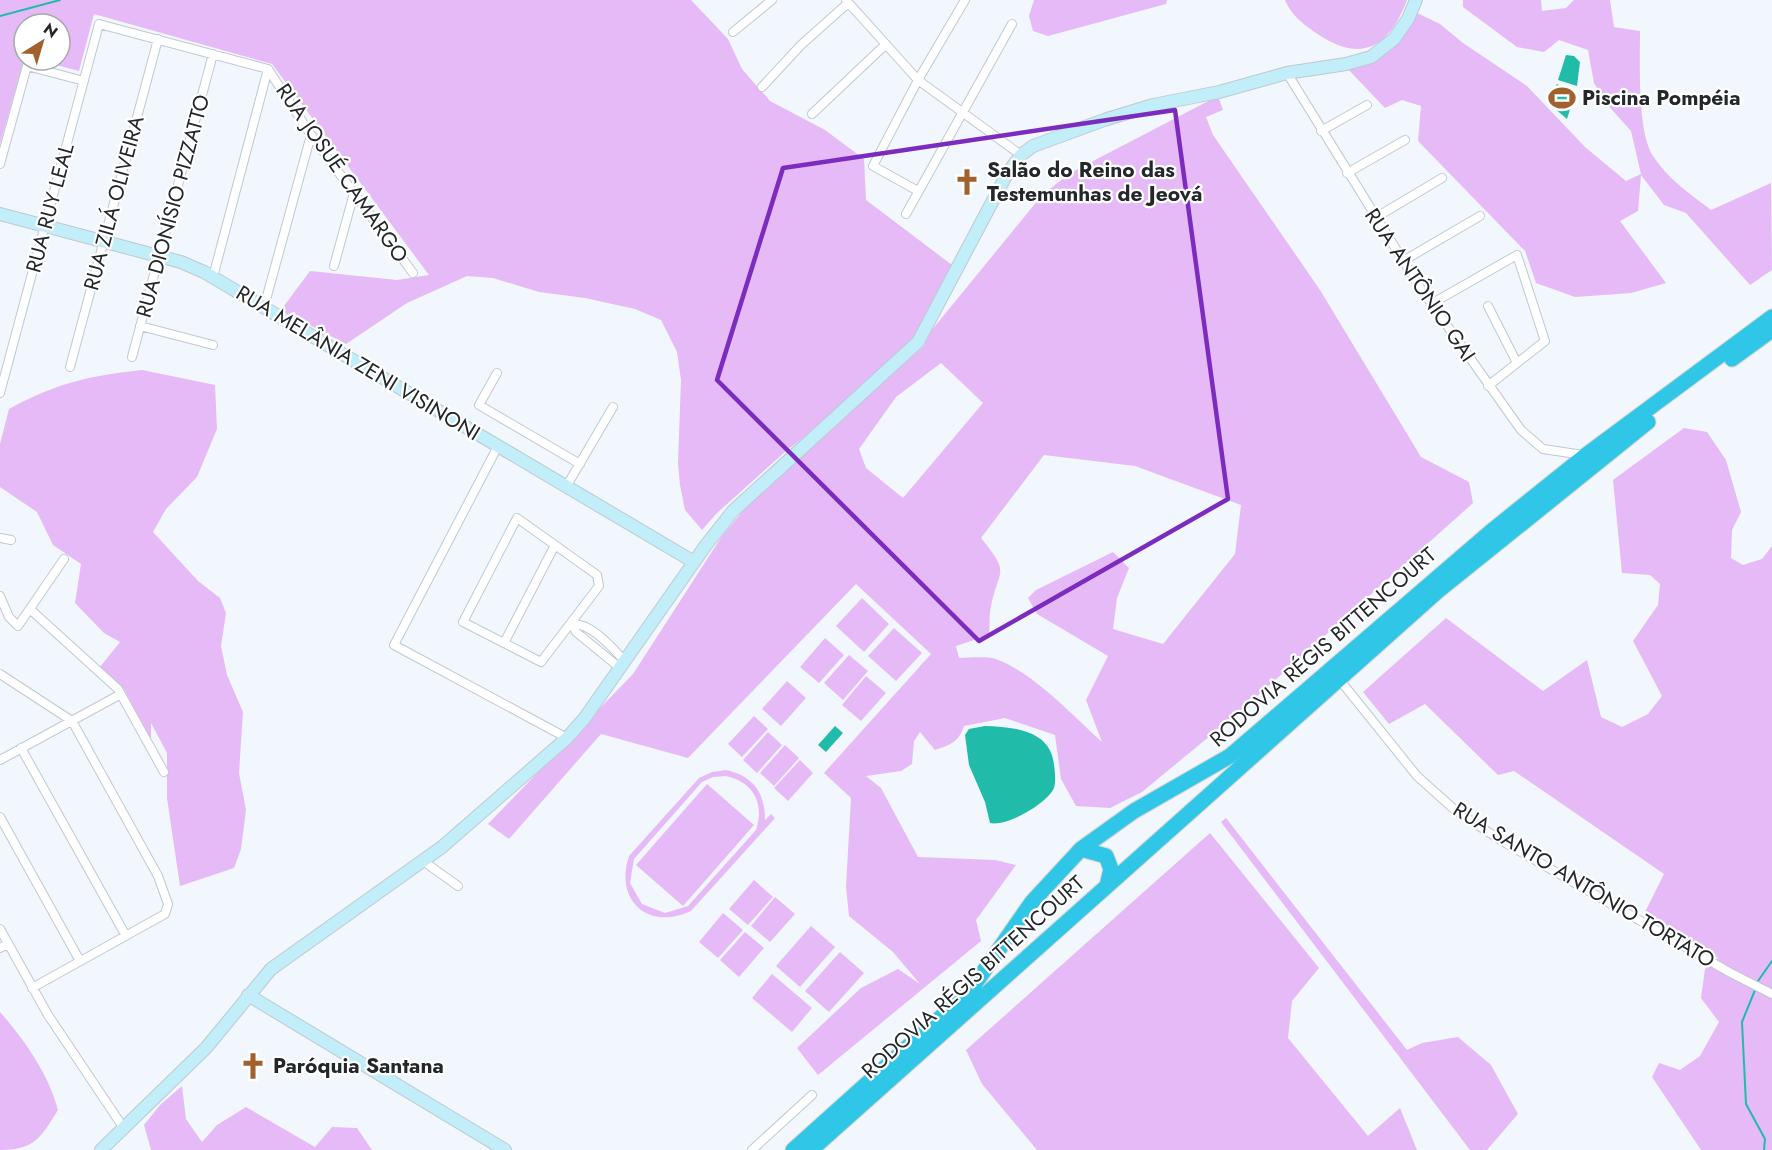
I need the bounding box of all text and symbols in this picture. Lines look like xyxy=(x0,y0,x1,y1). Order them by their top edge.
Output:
north arrow xyxy=(12,12,72,72)
text: N xyxy=(39,17,63,43)
street label: RUA JOSUÉ CAMARGO xyxy=(269,77,415,269)
sports icon: Piscina Pompéia xyxy=(1547,83,1577,113)
place label: Piscina Pompéia xyxy=(1582,83,1741,113)
street label: RUA DIONÍSIO PIZZATTO xyxy=(129,91,217,321)
street label: RUA ZILÁ OLIVEIRA xyxy=(76,112,152,293)
street label: RUA RUY LEAL xyxy=(18,140,82,276)
place label: Salão do Reino das Testemunhas de Jeová xyxy=(987,155,1202,209)
church icon: Salão do Reino das Testemunhas de Jeová xyxy=(952,167,982,197)
street label: RUA ANTÔNIO GAI xyxy=(1357,202,1483,368)
street label: RUA MELÂNIA ZENI VISINONI xyxy=(230,278,486,448)
street label: RODOVIA RÉGIS BITTENCOURT xyxy=(1203,540,1443,754)
street label: RUA SANTO ANTÔNIO TORTATO xyxy=(1447,795,1721,975)
street label: RODOVIA RÉGIS BITTENCOURT xyxy=(855,868,1091,1085)
church icon: Paróquia Santana xyxy=(238,1051,268,1081)
place label: Paróquia Santana xyxy=(273,1051,444,1081)

